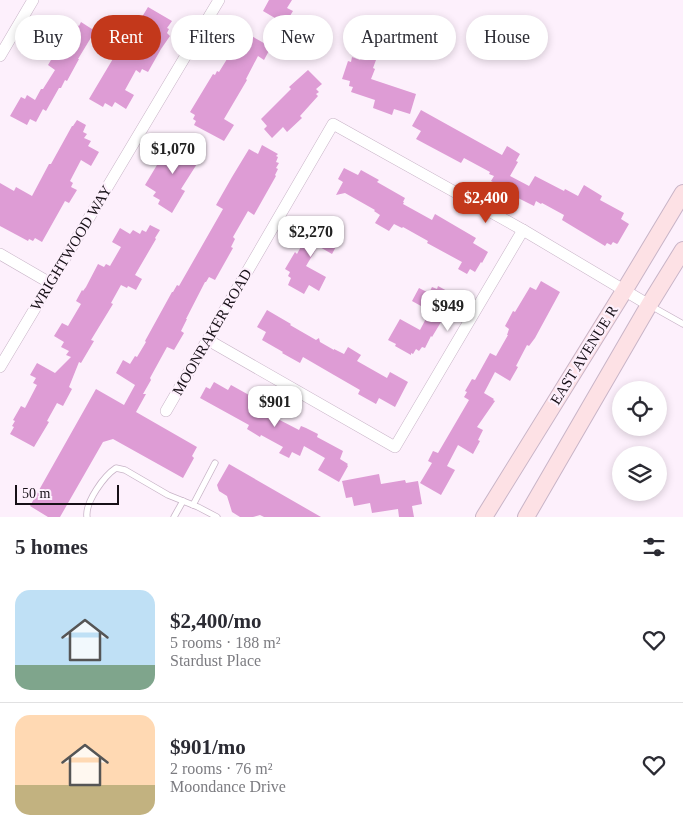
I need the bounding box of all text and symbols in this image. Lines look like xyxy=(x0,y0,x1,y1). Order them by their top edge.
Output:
chip: Buy xyxy=(15,15,81,60)
chip: Rent xyxy=(91,15,161,60)
chip: Filters xyxy=(171,15,253,60)
chip: New xyxy=(263,15,333,60)
chip: Apartment xyxy=(343,15,456,60)
chip: House xyxy=(466,15,548,60)
pin: $1,070 xyxy=(132,132,214,175)
text: $1,070 xyxy=(151,140,195,157)
street label: WRIGHTWOOD WAY xyxy=(27,182,115,313)
pin: $2,400 xyxy=(445,182,527,224)
text: $2,400 xyxy=(464,189,508,206)
pin: $2,270 xyxy=(270,216,352,258)
text: $2,270 xyxy=(289,223,333,240)
street label: MOONRAKER ROAD xyxy=(169,266,255,398)
pin: $949 xyxy=(418,290,478,332)
text: $949 xyxy=(432,297,464,314)
street label: EAST AVENUE R xyxy=(547,303,621,407)
map controls xyxy=(612,381,667,501)
button: locate xyxy=(612,381,667,436)
pin: $901 xyxy=(245,386,305,428)
text: $901 xyxy=(259,393,291,410)
button: layers xyxy=(612,446,667,501)
scale bar xyxy=(15,482,119,505)
text: 50 m xyxy=(22,486,50,501)
icon: filters xyxy=(640,533,668,561)
text: 5 homes xyxy=(15,535,88,559)
text: $2,400/mo xyxy=(170,609,262,633)
icon: home xyxy=(55,610,115,670)
icon: heart xyxy=(640,626,668,654)
text: 5 rooms · 188 m² xyxy=(170,634,281,651)
text: Stardust Place xyxy=(170,652,261,669)
icon: home xyxy=(55,735,115,795)
text: $901/mo xyxy=(170,735,246,759)
icon: heart xyxy=(640,751,668,779)
text: 2 rooms · 76 m² xyxy=(170,760,273,777)
text: Moondance Drive xyxy=(170,778,286,795)

